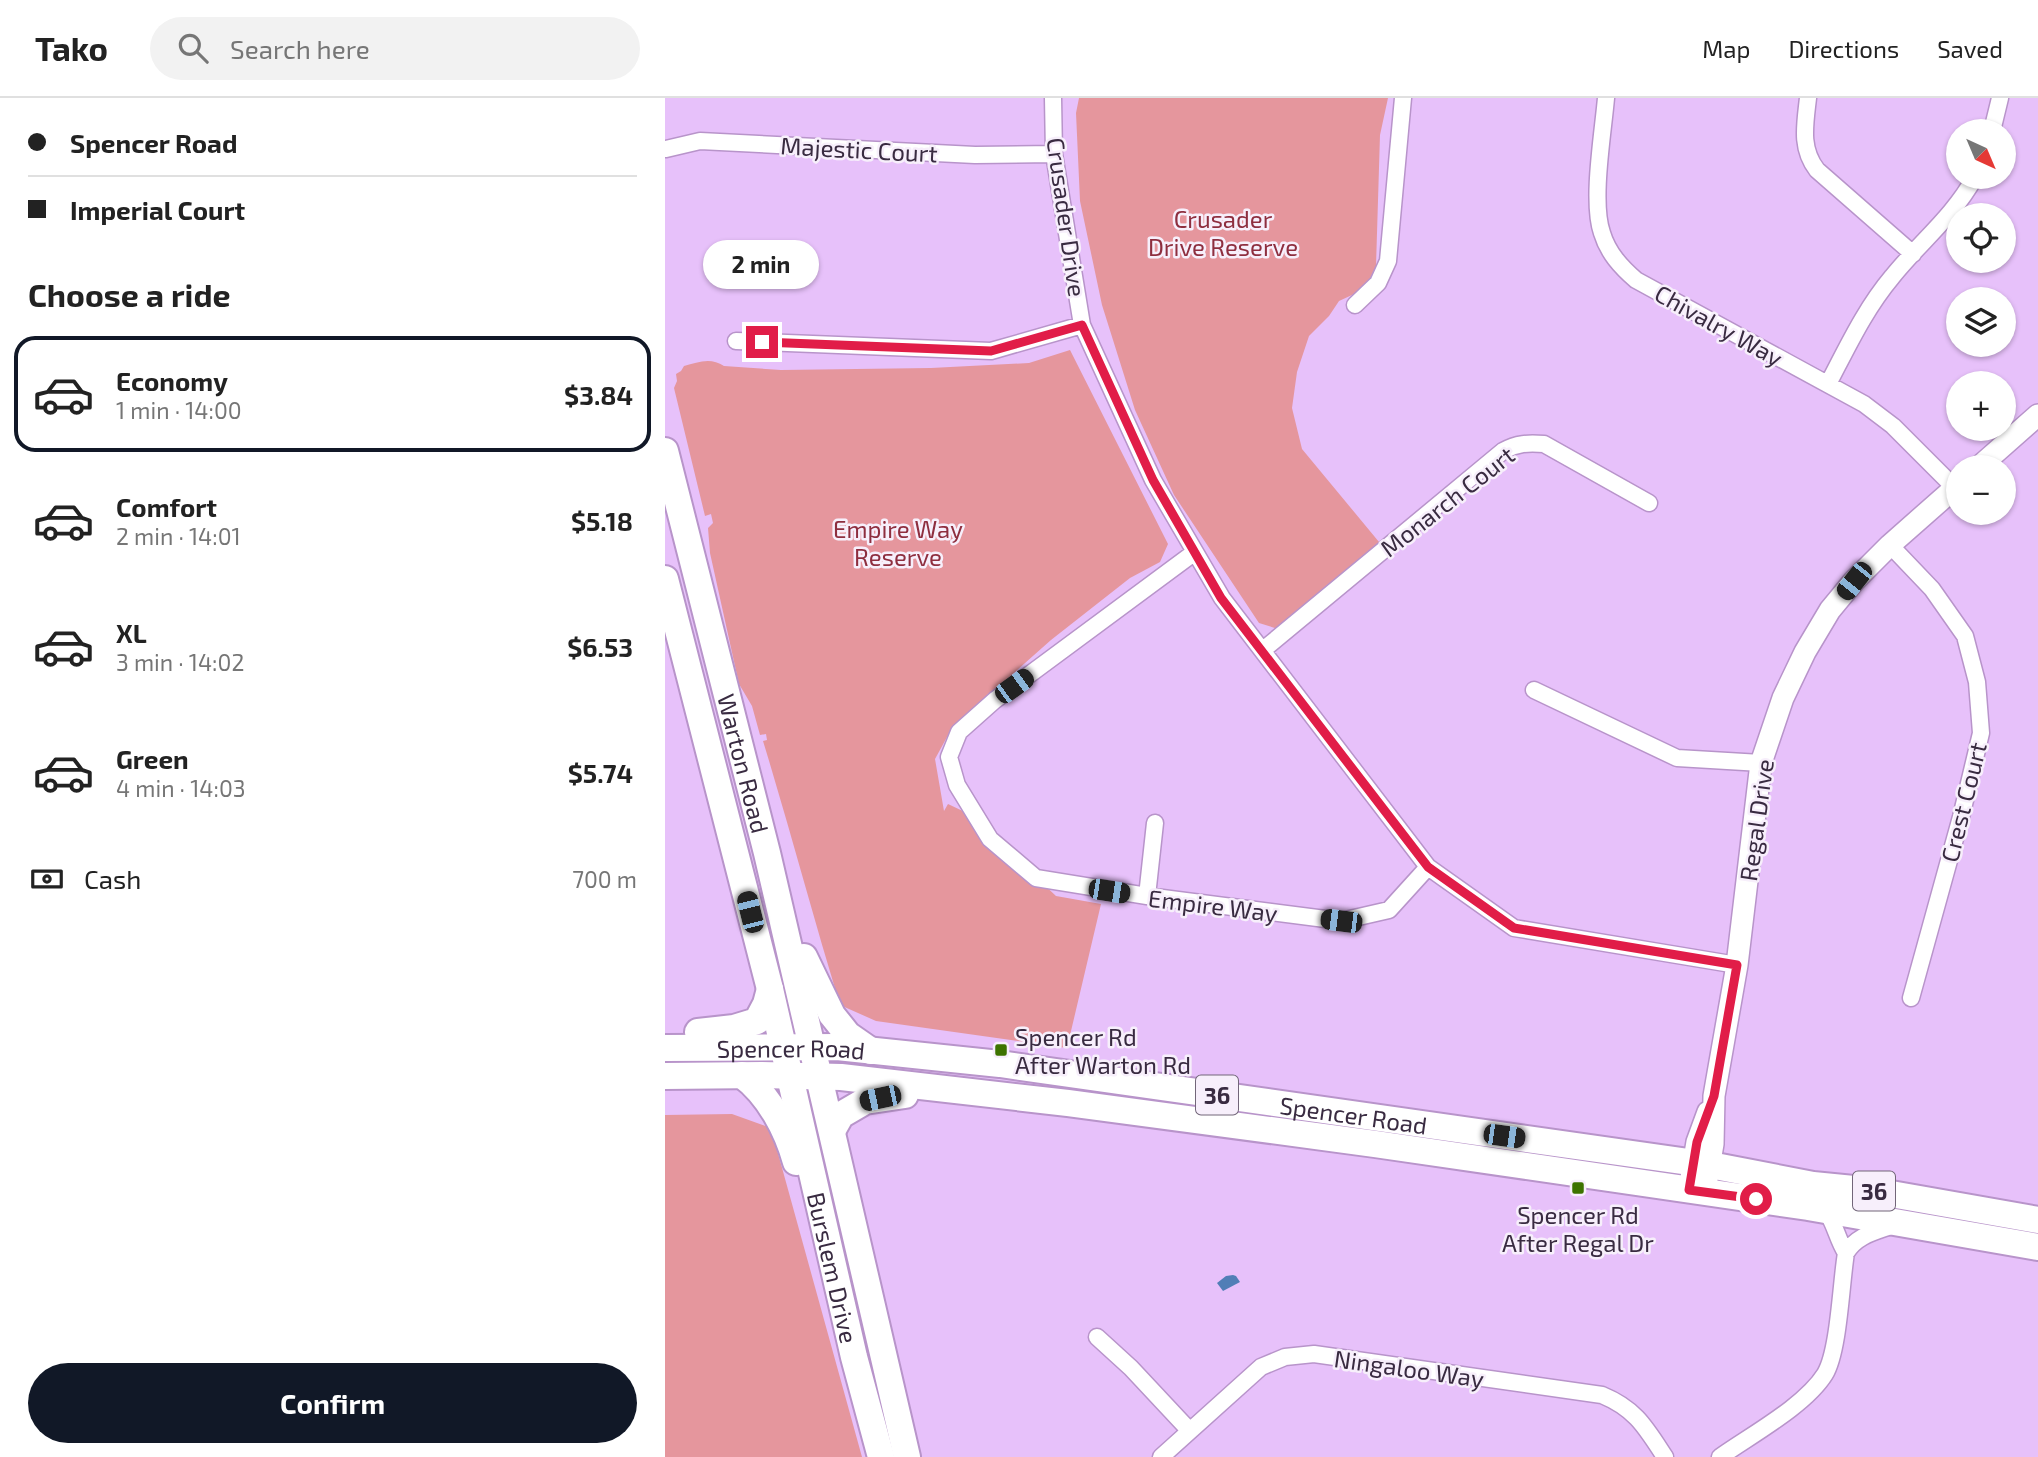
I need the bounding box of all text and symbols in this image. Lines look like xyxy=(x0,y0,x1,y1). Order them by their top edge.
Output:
search box xyxy=(150,17,640,80)
text: Tako xyxy=(35,28,108,68)
icon: search xyxy=(174,29,212,67)
text: Search here xyxy=(230,33,370,64)
text: Map xyxy=(1702,34,1750,63)
text: Directions xyxy=(1788,34,1899,63)
text: Saved xyxy=(1937,34,2003,63)
north arrow xyxy=(1946,119,2016,189)
map controls xyxy=(1946,119,2016,525)
text: Spencer Road xyxy=(70,127,237,158)
street label: Majestic Court xyxy=(780,130,938,168)
street label: Crusader Drive xyxy=(1041,136,1093,298)
text: Imperial Court xyxy=(70,194,245,225)
button: locate xyxy=(1946,203,2016,273)
park label: Crusader Drive Reserve xyxy=(1148,204,1298,261)
callout: 2 min xyxy=(704,240,820,289)
text: 2 min xyxy=(732,250,790,278)
text: Choose a ride xyxy=(28,275,231,313)
street label: Chivalry Way xyxy=(1650,278,1788,372)
button: layers xyxy=(1946,287,2016,357)
route end xyxy=(746,326,778,358)
icon: car xyxy=(32,363,95,426)
text: Economy xyxy=(116,365,228,396)
button: + xyxy=(1946,371,2016,441)
text: $3.84 xyxy=(564,379,633,410)
text: 1 min · 14:00 xyxy=(116,396,242,424)
street label: Monarch Court xyxy=(1374,440,1520,562)
button: − xyxy=(1946,455,2016,525)
icon: car xyxy=(32,489,95,552)
text: Comfort xyxy=(116,491,217,522)
text: $5.18 xyxy=(571,505,633,536)
park label: Empire Way Reserve xyxy=(833,514,963,571)
text: 2 min · 14:01 xyxy=(116,522,241,550)
car xyxy=(1833,558,1876,604)
icon: car xyxy=(32,615,95,678)
text: XL xyxy=(116,617,147,648)
text: $6.53 xyxy=(567,631,633,662)
text: 3 min · 14:02 xyxy=(116,648,244,676)
car xyxy=(991,665,1038,707)
street label: Warton Road xyxy=(713,690,776,836)
street label: Crest Court xyxy=(1934,739,1992,865)
icon: car xyxy=(32,741,95,804)
text: Green xyxy=(116,743,189,774)
text: $5.74 xyxy=(568,757,633,788)
street label: Regal Drive xyxy=(1733,757,1779,883)
text: 4 min · 14:03 xyxy=(116,774,246,802)
icon: cash xyxy=(28,860,66,898)
text: Cash xyxy=(84,863,141,894)
text: 700 m xyxy=(572,865,637,893)
car xyxy=(1087,877,1132,905)
street label: Empire Way xyxy=(1147,883,1280,927)
car xyxy=(735,889,766,935)
car xyxy=(1319,908,1364,934)
place label: Spencer Rd After Warton Rd xyxy=(1015,1022,1191,1079)
street label: Spencer Road xyxy=(717,1032,867,1064)
marker: Spencer Rd After Warton Rd xyxy=(993,1042,1009,1058)
road number: 36 xyxy=(1196,1076,1238,1114)
car xyxy=(858,1083,903,1113)
street label: Spencer Road xyxy=(1278,1089,1429,1139)
car xyxy=(1482,1123,1527,1149)
road number: 36 xyxy=(1853,1172,1895,1210)
marker: Spencer Rd After Regal Dr xyxy=(1570,1180,1586,1196)
route start xyxy=(1740,1183,1772,1215)
street label: Burslem Drive xyxy=(802,1189,865,1346)
place label: Spencer Rd After Regal Dr xyxy=(1502,1200,1654,1257)
street label: Ningaloo Way xyxy=(1332,1343,1486,1393)
button: Confirm xyxy=(28,1363,637,1443)

